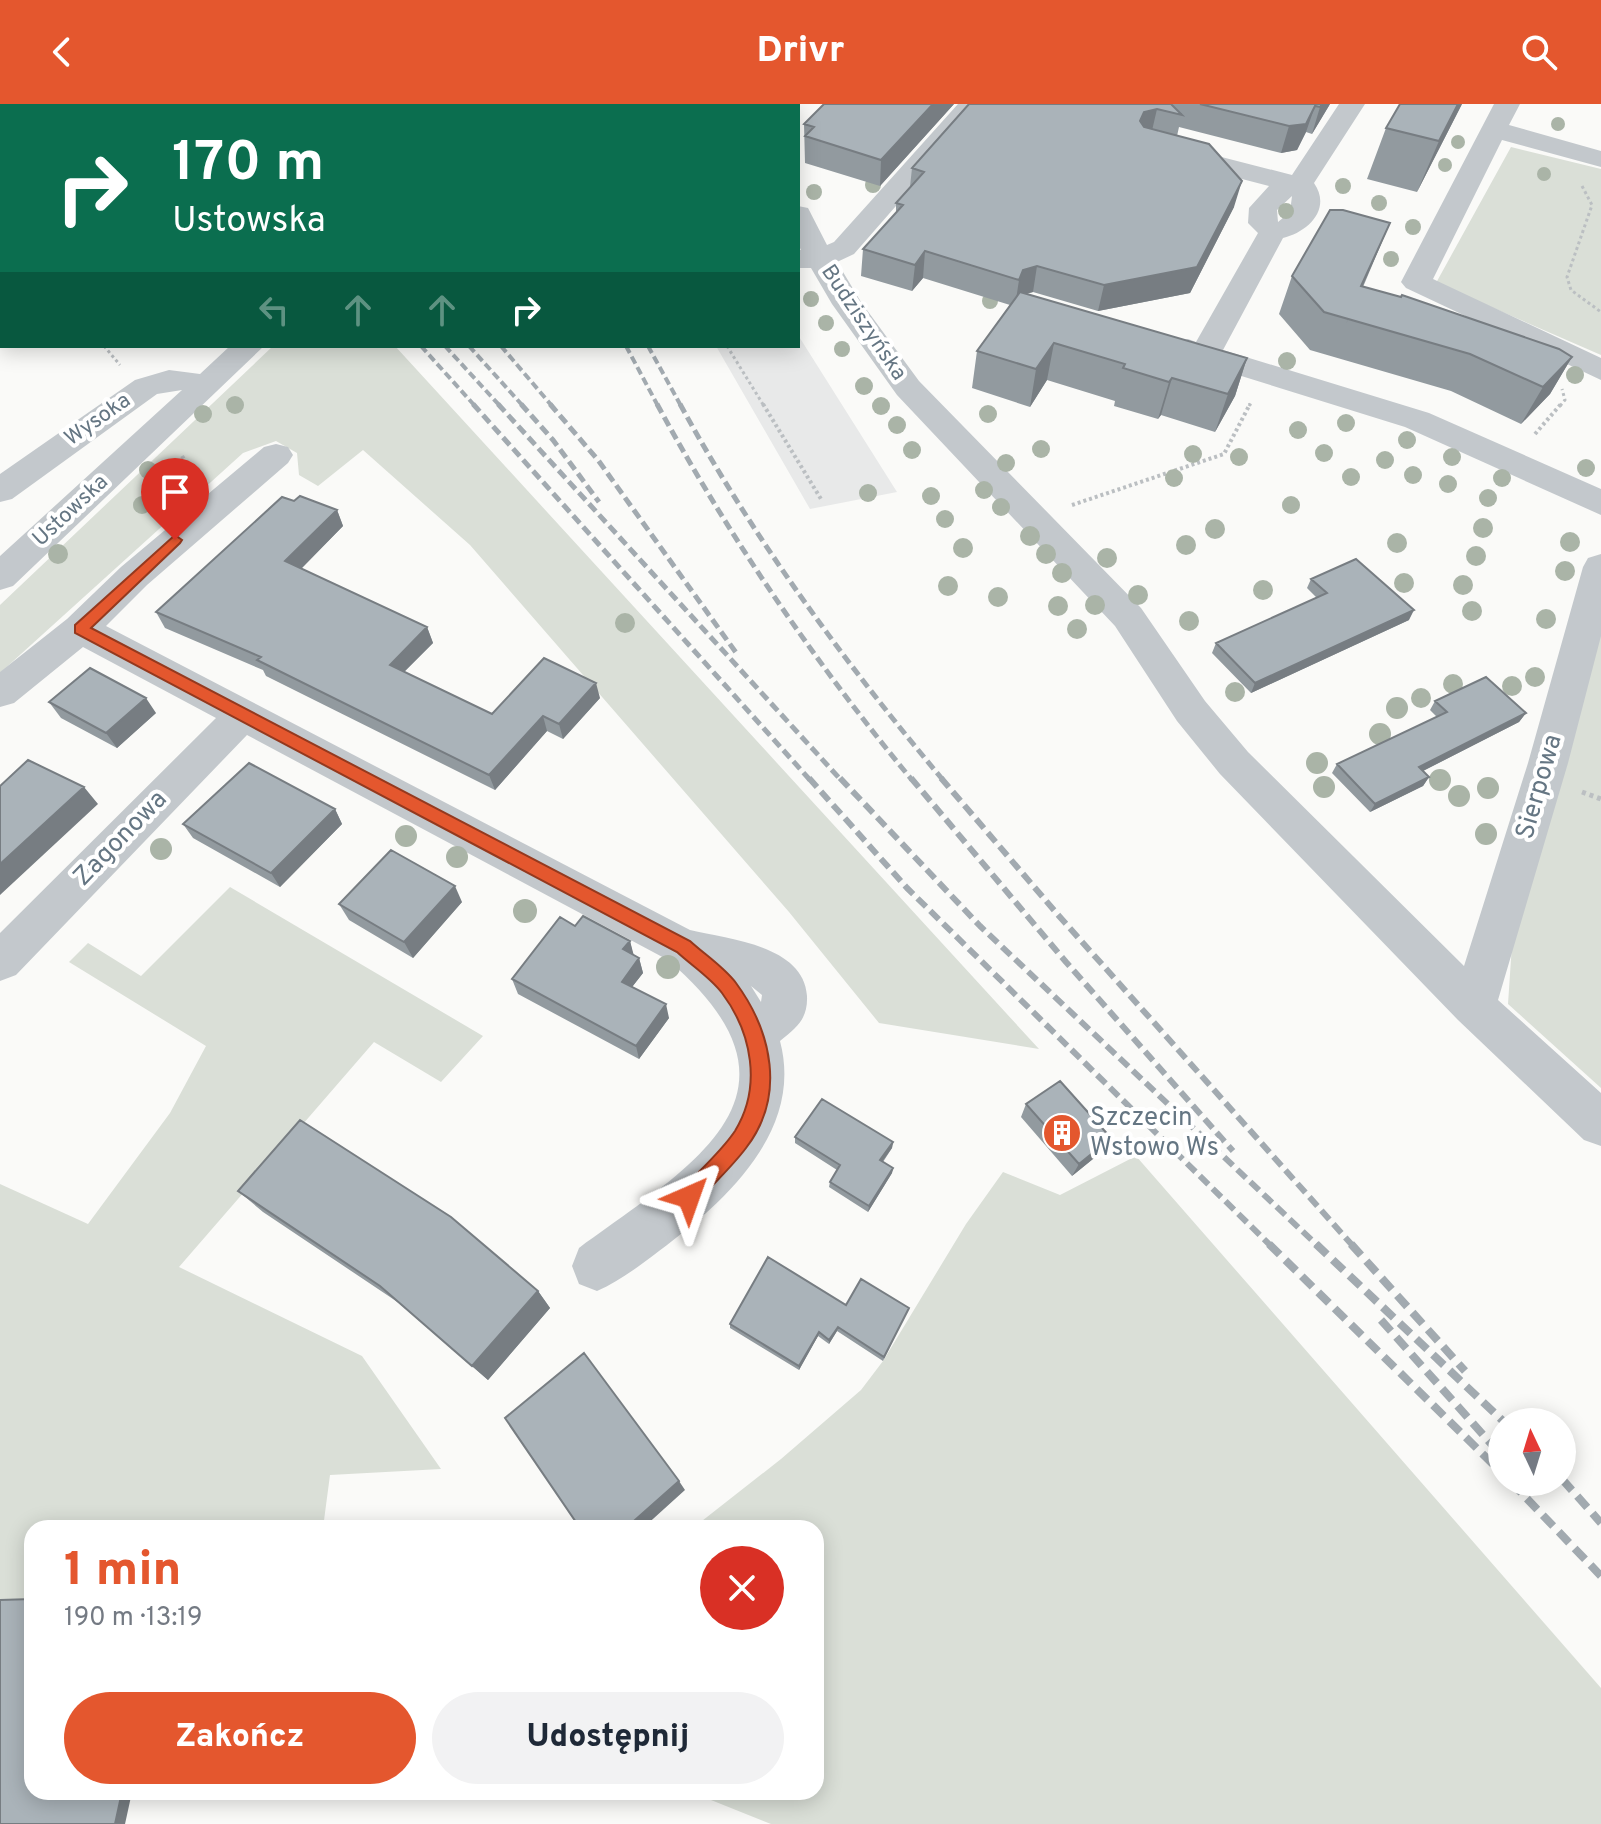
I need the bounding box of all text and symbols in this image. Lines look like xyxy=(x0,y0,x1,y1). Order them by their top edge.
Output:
text: Drivr xyxy=(757,29,844,75)
icon: back xyxy=(40,30,84,74)
icon: search xyxy=(1517,30,1561,74)
text: 170 m xyxy=(172,130,324,200)
icon: right xyxy=(40,136,144,240)
text: Ustowska xyxy=(172,199,326,245)
street label: Budziszyńska xyxy=(814,260,912,386)
icon: left xyxy=(252,288,296,332)
icon: ahead xyxy=(336,288,380,332)
icon: ahead xyxy=(420,288,464,332)
icon: right xyxy=(504,288,548,332)
street label: Wysoka xyxy=(60,388,136,452)
pin xyxy=(141,458,209,540)
street label: Ustowska xyxy=(27,469,115,553)
icon: arrive xyxy=(153,470,197,514)
street label: Sierpowa xyxy=(1509,731,1571,843)
street label: Zagonowa xyxy=(67,784,175,894)
place label: Szczecin Wstowo Ws xyxy=(1090,1102,1219,1165)
building icon: Szczecin Wstowo Ws xyxy=(1041,1112,1083,1154)
position arrow xyxy=(647,1155,731,1239)
north arrow xyxy=(1488,1408,1576,1496)
map controls xyxy=(1488,1408,1576,1496)
text: 1 min xyxy=(64,1542,181,1602)
button: close xyxy=(700,1546,784,1630)
text: 190 m · 13:19 xyxy=(64,1602,202,1635)
button: Zakończ xyxy=(64,1692,416,1784)
button: Udostępnij xyxy=(432,1692,784,1784)

